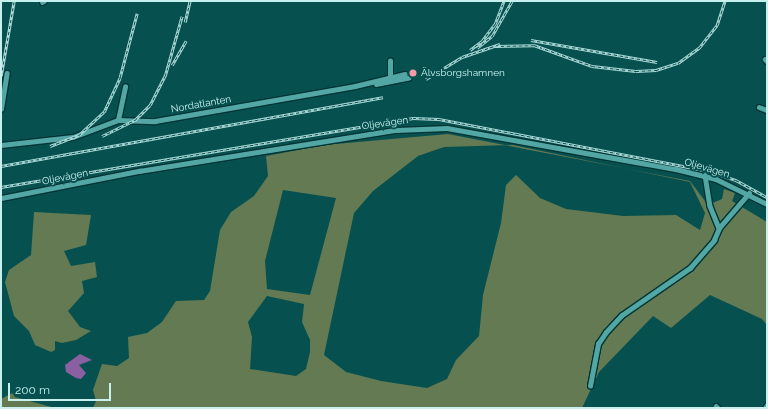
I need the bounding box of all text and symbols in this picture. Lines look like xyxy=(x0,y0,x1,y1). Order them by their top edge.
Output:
place label: Älvsborgshamnen xyxy=(421,67,505,79)
marker: Älvsborgshamnen xyxy=(408,68,418,78)
street label: Nordatlanten xyxy=(170,93,232,115)
street label: Oljevägen xyxy=(361,114,409,132)
street label: Oljevägen xyxy=(683,156,731,180)
street label: Oljevägen xyxy=(41,167,89,187)
scale bar xyxy=(10,375,113,401)
text: 200 m xyxy=(15,383,50,397)

